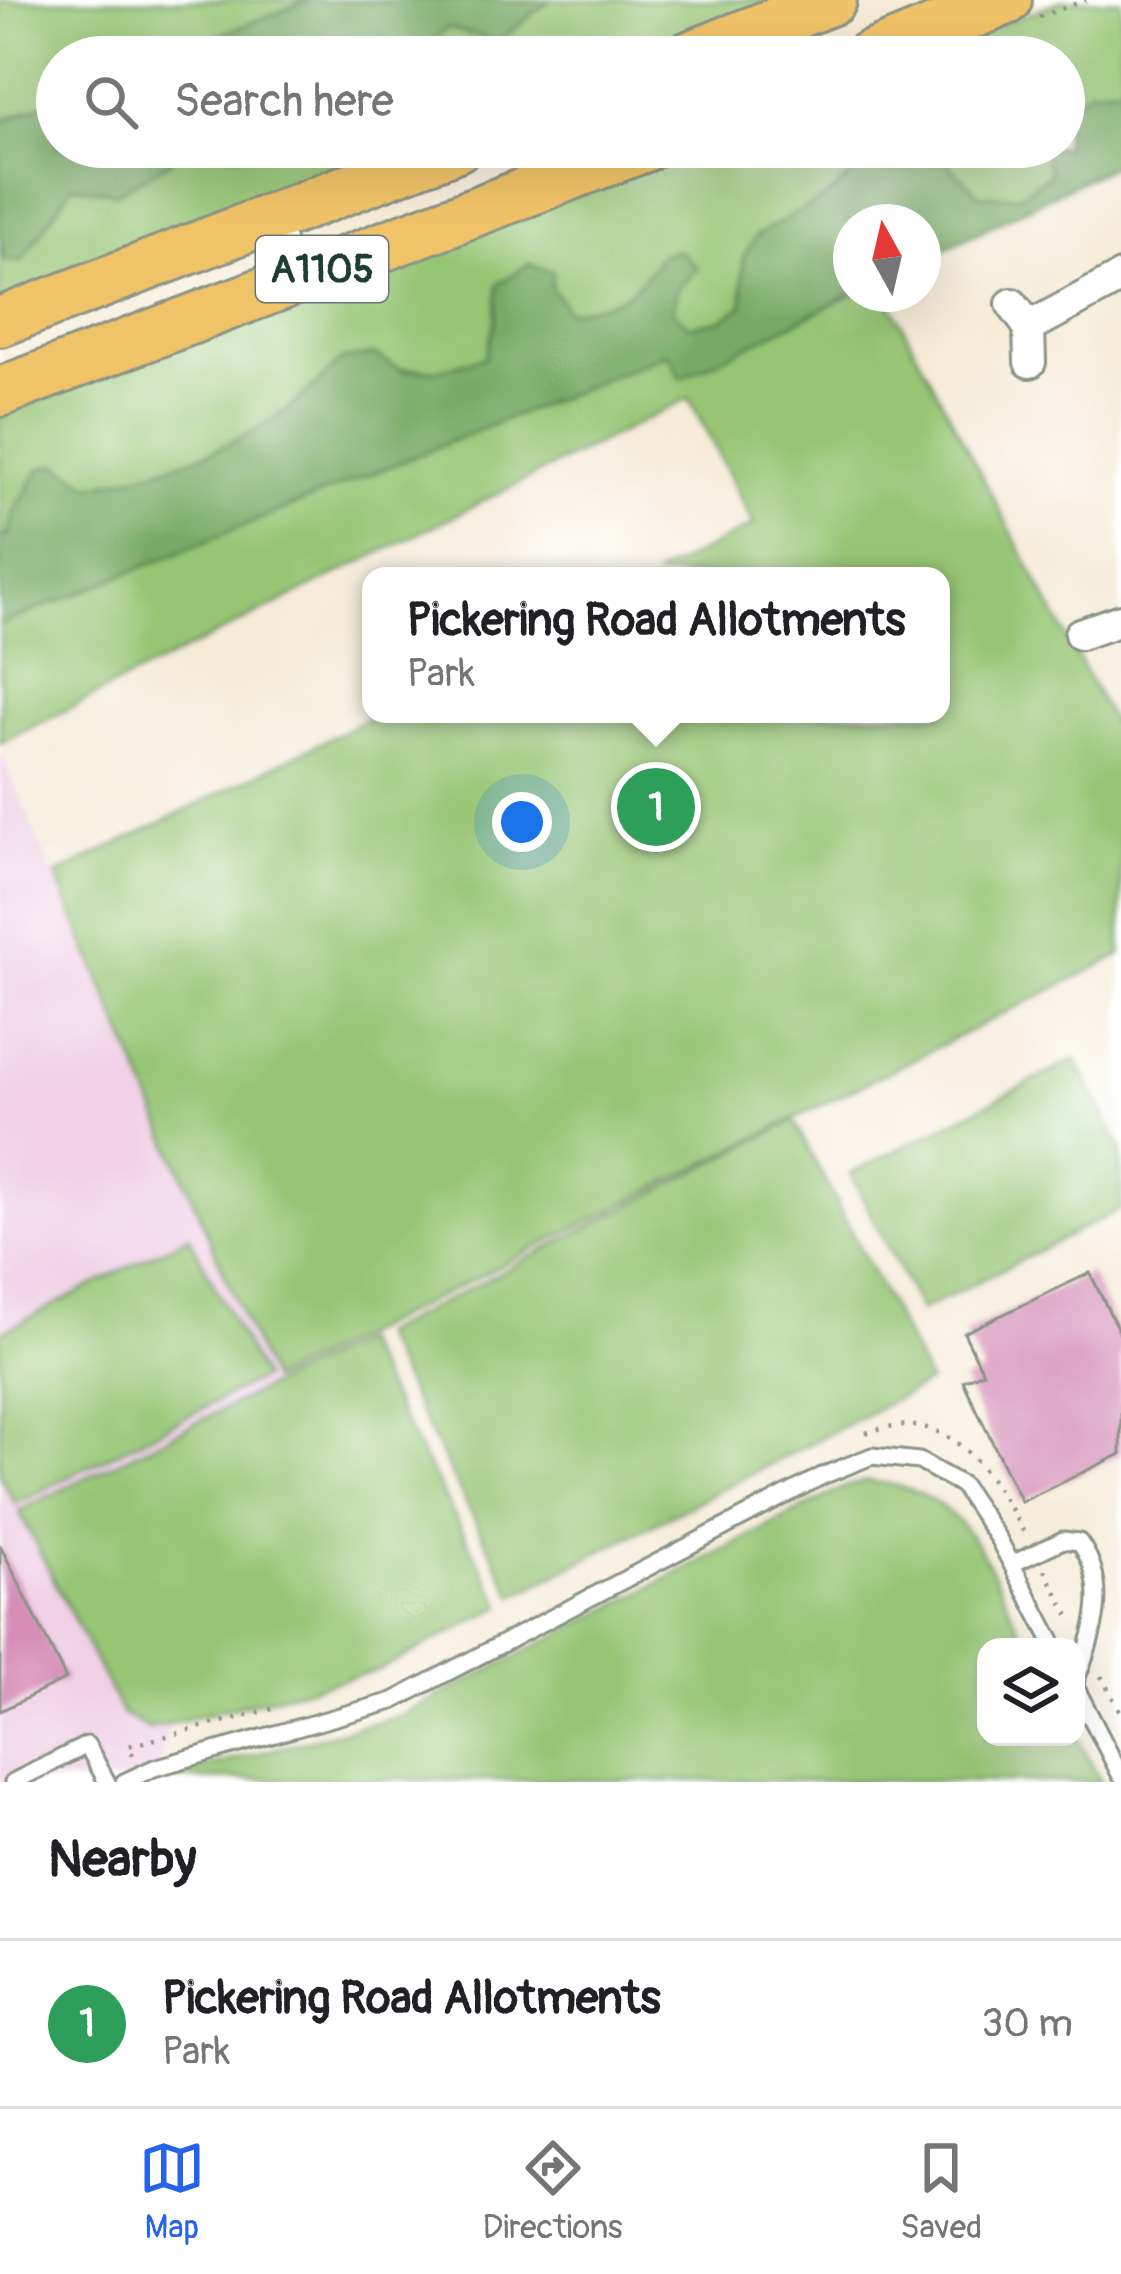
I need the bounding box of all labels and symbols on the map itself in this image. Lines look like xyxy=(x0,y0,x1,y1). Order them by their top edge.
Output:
north arrow xyxy=(833,204,941,312)
road number: A1105 xyxy=(256,236,388,302)
pin: 1 xyxy=(617,762,695,852)
your location xyxy=(492,792,552,852)

